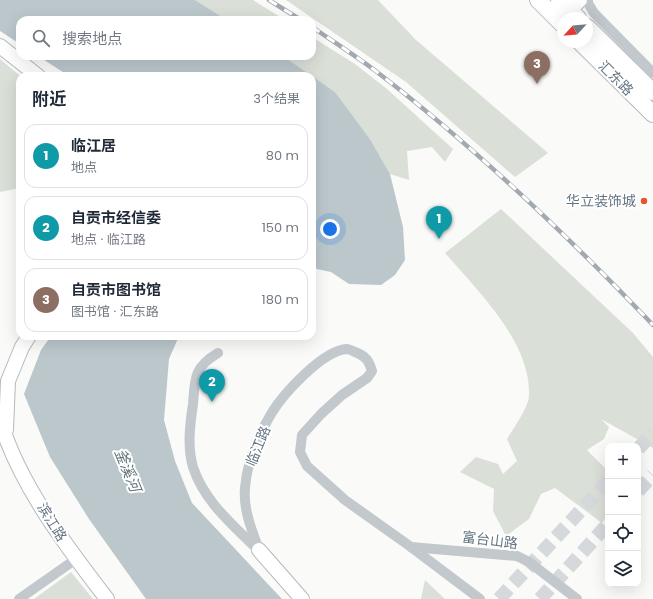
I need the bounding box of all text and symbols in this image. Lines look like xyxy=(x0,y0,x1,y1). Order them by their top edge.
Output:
north arrow xyxy=(557,12,593,48)
search box xyxy=(16,16,316,60)
icon: search xyxy=(30,27,52,49)
text: 搜索地点 xyxy=(62,28,122,49)
pin: 3 xyxy=(524,51,550,84)
street label: 汇东路 xyxy=(594,56,638,100)
text: 附近 xyxy=(32,87,66,111)
text: 3个结果 xyxy=(253,89,300,108)
text: 临江居 xyxy=(71,135,116,156)
text: 1 xyxy=(44,146,48,165)
text: 80 m xyxy=(266,146,299,165)
text: 地点 xyxy=(71,158,97,177)
place label: 华立装饰城 xyxy=(566,191,636,211)
marker: 华立装饰城 xyxy=(639,196,649,206)
pin: 1 xyxy=(426,206,452,239)
text: 自贡市经信委 xyxy=(71,207,161,228)
text: 2 xyxy=(42,218,50,237)
text: 150 m xyxy=(262,218,299,237)
your location xyxy=(320,219,340,239)
text: 地点 · 临江路 xyxy=(71,230,146,249)
text: 自贡市图书馆 xyxy=(71,279,161,300)
text: 3 xyxy=(42,290,50,309)
text: 180 m xyxy=(262,290,299,309)
text: 图书馆 · 汇东路 xyxy=(71,302,159,321)
pin: 2 xyxy=(199,369,225,402)
street label: 临江路 xyxy=(241,423,275,469)
map controls xyxy=(605,443,641,587)
button: + xyxy=(605,443,641,479)
water label: 釜溪河 xyxy=(110,445,147,498)
button: − xyxy=(605,479,641,515)
street label: 滨江路 xyxy=(32,499,72,545)
button: locate xyxy=(605,515,641,551)
street label: 富台山路 xyxy=(461,527,519,553)
button: layers xyxy=(605,551,641,587)

